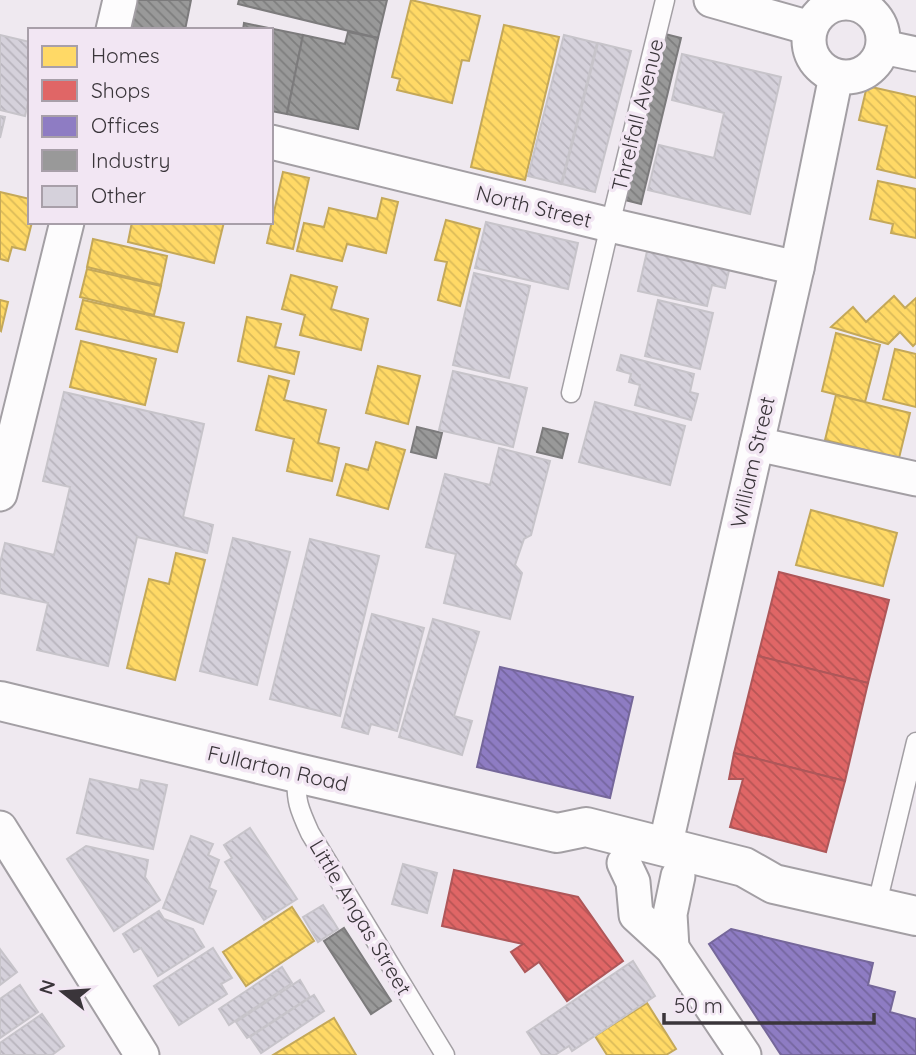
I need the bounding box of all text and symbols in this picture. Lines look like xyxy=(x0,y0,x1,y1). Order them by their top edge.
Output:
legend xyxy=(28,28,273,224)
street label: Threlfall Avenue xyxy=(605,36,669,194)
text: Homes xyxy=(91,42,160,68)
text: Shops xyxy=(91,77,150,103)
text: Offices xyxy=(91,112,159,138)
text: Industry xyxy=(91,147,170,173)
street label: North Street xyxy=(473,179,595,233)
text: Other xyxy=(91,182,146,208)
street label: William Street xyxy=(724,394,780,530)
street label: Fullarton Road xyxy=(205,739,351,797)
street label: Little Angas Street xyxy=(304,835,418,999)
north arrow xyxy=(28,957,98,1027)
text: N xyxy=(33,977,60,997)
scale bar xyxy=(664,982,874,1026)
text: 50 m xyxy=(674,992,723,1018)

